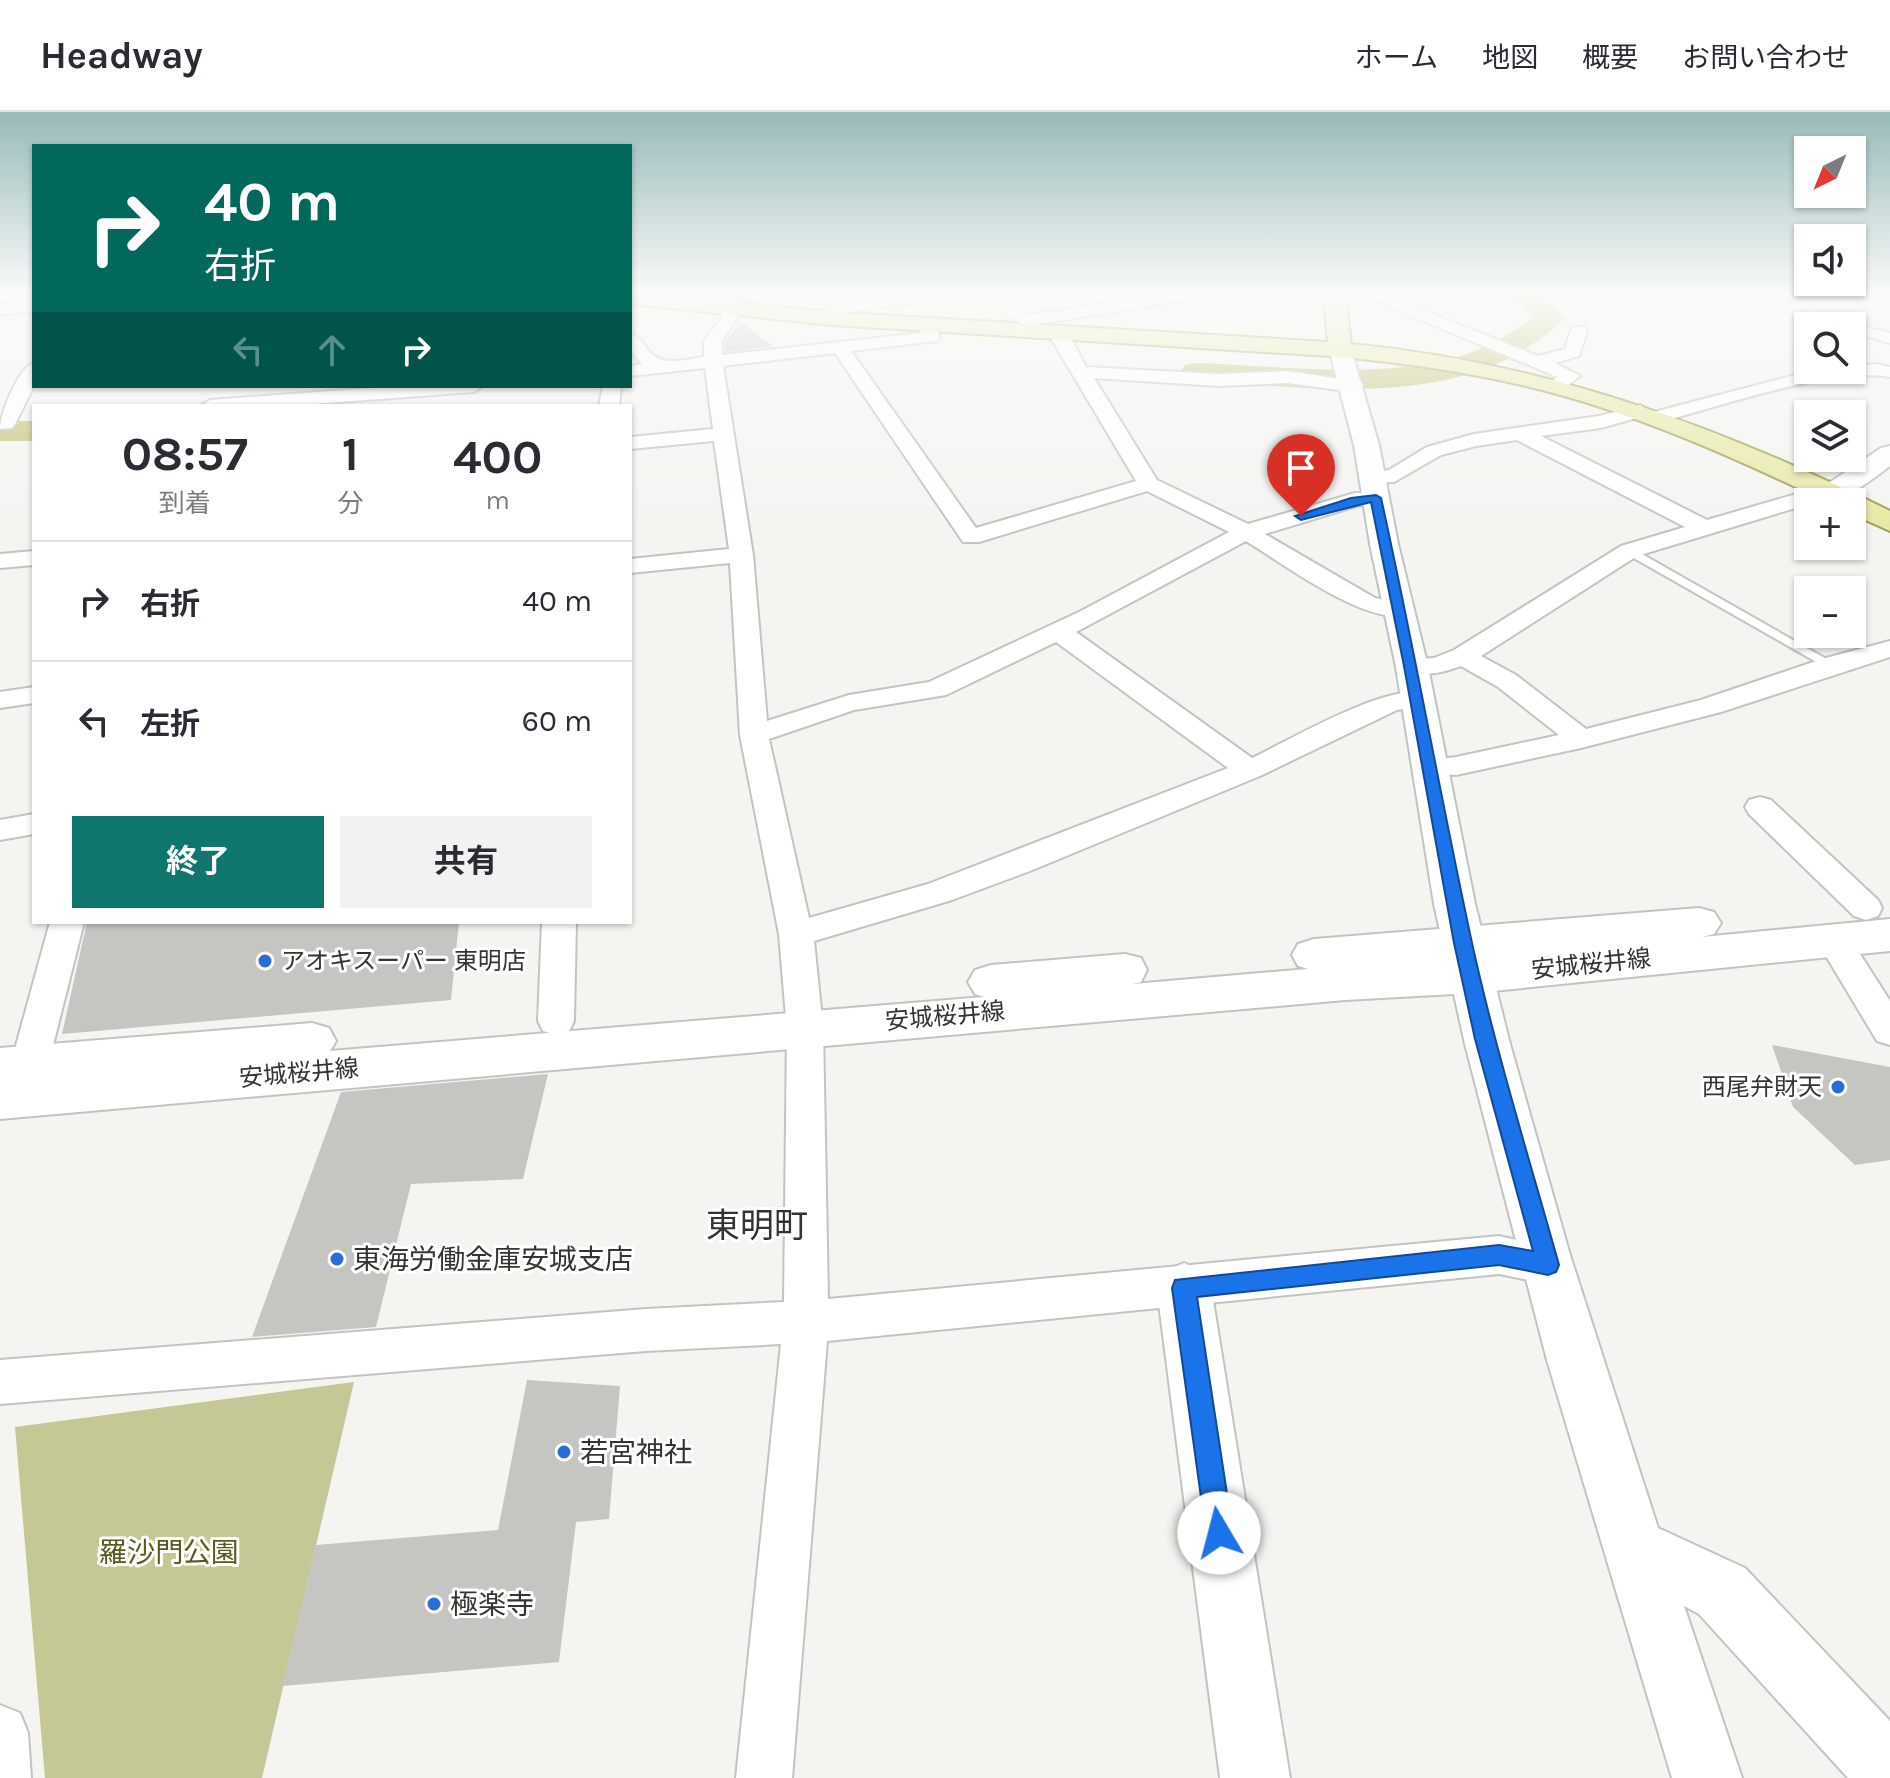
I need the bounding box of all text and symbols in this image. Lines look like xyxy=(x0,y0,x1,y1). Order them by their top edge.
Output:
text: Headway xyxy=(40,33,203,78)
text: ホーム xyxy=(1355,41,1438,74)
text: 地図 xyxy=(1482,41,1538,74)
text: 概要 xyxy=(1582,41,1638,74)
text: お問い合わせ xyxy=(1682,41,1850,74)
north arrow xyxy=(1794,136,1866,208)
map controls xyxy=(1794,136,1866,648)
text: 40 m xyxy=(204,169,340,234)
icon: right xyxy=(72,176,176,280)
button: sound xyxy=(1794,224,1866,296)
text: 右折 xyxy=(204,245,276,287)
button: search xyxy=(1794,312,1866,384)
icon: left xyxy=(226,328,270,372)
icon: ahead xyxy=(310,328,354,372)
icon: right xyxy=(394,328,438,372)
button: layers xyxy=(1794,400,1866,472)
text: 08:57 xyxy=(122,426,248,482)
text: 1 xyxy=(342,426,359,482)
text: 400 xyxy=(453,429,542,485)
pin xyxy=(1267,434,1335,516)
icon: arrive xyxy=(1279,446,1323,490)
text: m xyxy=(486,485,510,516)
text: 到着 xyxy=(159,488,211,519)
text: 分 xyxy=(337,488,363,519)
button: + xyxy=(1794,488,1866,560)
button: − xyxy=(1794,576,1866,648)
icon: right xyxy=(72,579,116,623)
text: 40 m xyxy=(522,583,592,619)
text: 右折 xyxy=(140,586,200,622)
icon: left xyxy=(72,699,116,743)
text: 60 m xyxy=(522,703,592,739)
text: 左折 xyxy=(140,706,200,742)
button: 終了 xyxy=(72,816,324,908)
button: 共有 xyxy=(340,816,592,908)
street label: 安城桜井線 xyxy=(1530,944,1652,984)
place label: アオキスーパー 東明店 xyxy=(281,947,526,975)
marker: アオキスーパー 東明店 xyxy=(256,952,274,970)
street label: 安城桜井線 xyxy=(884,997,1006,1035)
street label: 安城桜井線 xyxy=(238,1054,360,1092)
place label: 西尾弁財天 xyxy=(1702,1073,1822,1101)
marker: 西尾弁財天 xyxy=(1829,1078,1847,1096)
district label: 東明町 xyxy=(706,1206,808,1246)
place label: 東海労働金庫安城支店 xyxy=(353,1243,633,1276)
marker: 東海労働金庫安城支店 xyxy=(328,1250,346,1268)
place label: 若宮神社 xyxy=(580,1436,692,1469)
marker: 若宮神社 xyxy=(555,1443,573,1461)
position arrow xyxy=(1177,1491,1261,1575)
park label: 羅沙門公園 xyxy=(99,1536,239,1569)
place label: 極楽寺 xyxy=(450,1588,534,1621)
marker: 極楽寺 xyxy=(425,1595,443,1613)

